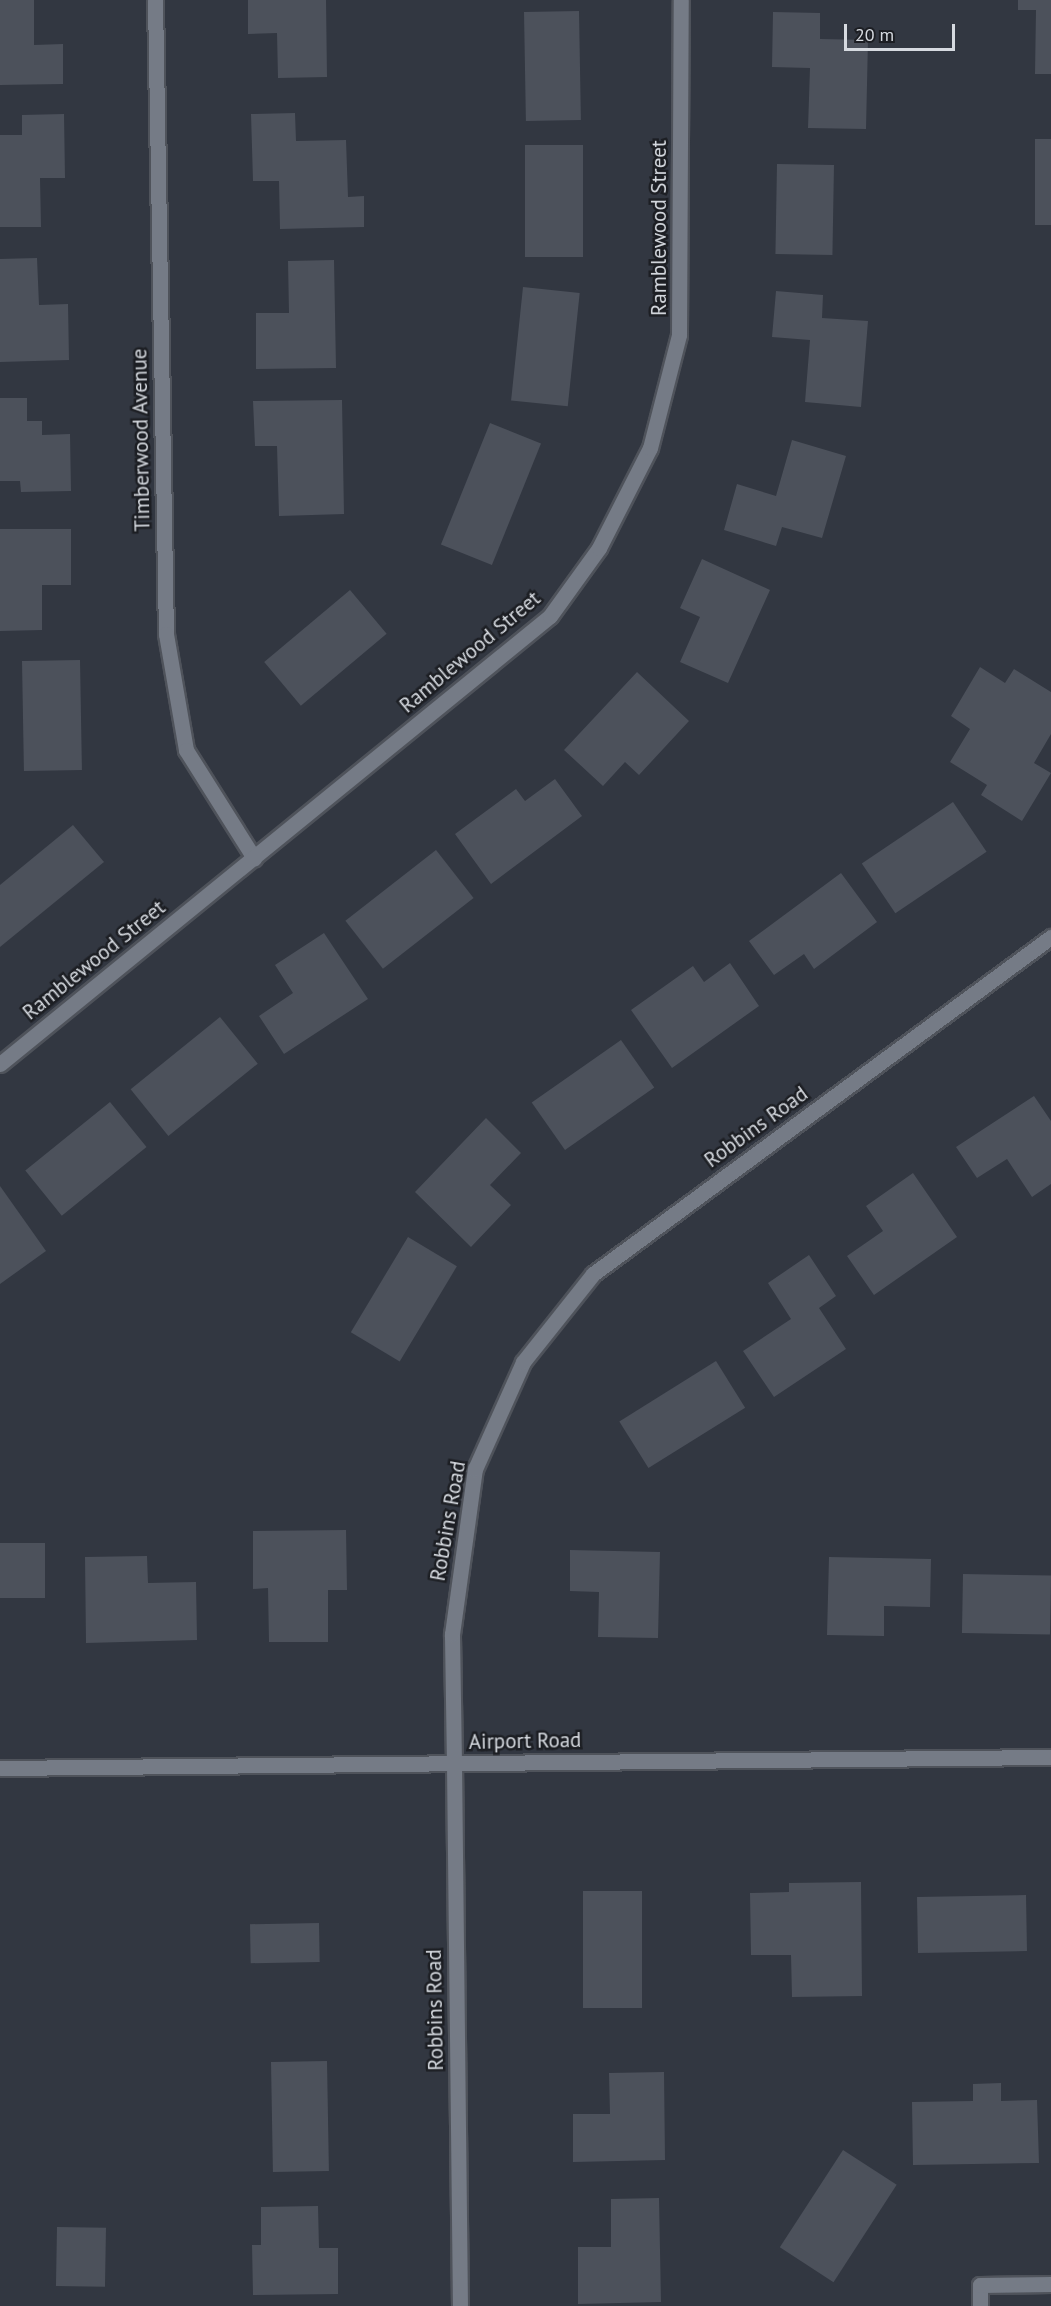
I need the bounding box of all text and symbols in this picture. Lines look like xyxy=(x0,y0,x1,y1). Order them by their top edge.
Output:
scale bar xyxy=(847,12,958,50)
text: 20 m xyxy=(855,23,894,46)
street label: Ramblewood Street xyxy=(646,140,672,316)
street label: Timberwood Avenue xyxy=(127,348,155,532)
street label: Ramblewood Street xyxy=(395,586,545,718)
street label: Ramblewood Street xyxy=(18,895,170,1025)
street label: Robbins Road xyxy=(699,1081,813,1173)
street label: Robbins Road xyxy=(425,1459,471,1583)
street label: Airport Road xyxy=(468,1727,582,1755)
street label: Robbins Road xyxy=(421,1949,449,2071)

